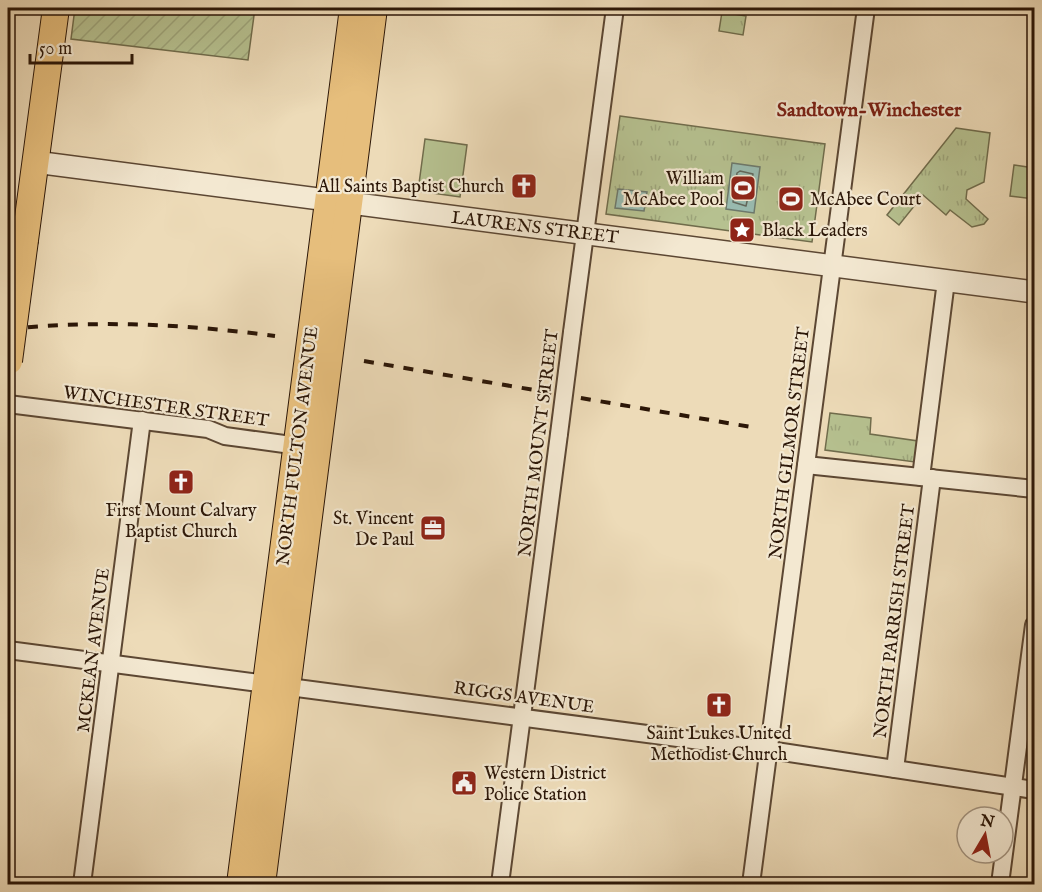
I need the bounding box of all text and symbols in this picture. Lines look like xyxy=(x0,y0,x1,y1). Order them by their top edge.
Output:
scale bar xyxy=(30,27,132,65)
text: 50 m xyxy=(39,38,72,61)
district label: Sandtown-Winchester xyxy=(777,98,962,123)
place label: William McAbee Pool xyxy=(623,168,724,212)
church icon: All Saints Baptist Church xyxy=(509,171,539,201)
sports icon: William McAbee Pool xyxy=(728,173,758,203)
place label: All Saints Baptist Church xyxy=(317,176,504,199)
sports icon: McAbee Court xyxy=(776,184,806,214)
place label: McAbee Court xyxy=(810,189,921,212)
street label: LAURENS STREET xyxy=(450,207,620,250)
place icon: Black Leaders xyxy=(727,215,757,245)
place label: Black Leaders xyxy=(762,220,868,243)
street label: NORTH FULTON AVENUE xyxy=(272,325,325,567)
street label: NORTH GILMOR STREET xyxy=(765,326,816,561)
street label: NORTH MOUNT STREET xyxy=(514,328,565,558)
street label: WINCHESTER STREET xyxy=(61,382,270,433)
church icon: First Mount Calvary Baptist Church xyxy=(166,467,196,497)
place label: First Mount Calvary Baptist Church xyxy=(105,500,257,544)
street label: NORTH PARRISH STREET xyxy=(870,503,921,739)
place label: St. Vincent De Paul xyxy=(333,508,414,552)
office icon: St. Vincent De Paul xyxy=(418,513,448,543)
street label: MCKEAN AVENUE xyxy=(73,567,116,734)
street label: RIGGS AVENUE xyxy=(452,677,596,720)
church icon: Saint Lukes United Methodist Church xyxy=(704,690,734,720)
place label: Saint Lukes United Methodist Church xyxy=(647,723,792,767)
place label: Western District Police Station xyxy=(484,763,606,807)
public building icon: Western District Police Station xyxy=(449,768,479,798)
north arrow xyxy=(955,805,1015,865)
text: N xyxy=(978,811,996,833)

